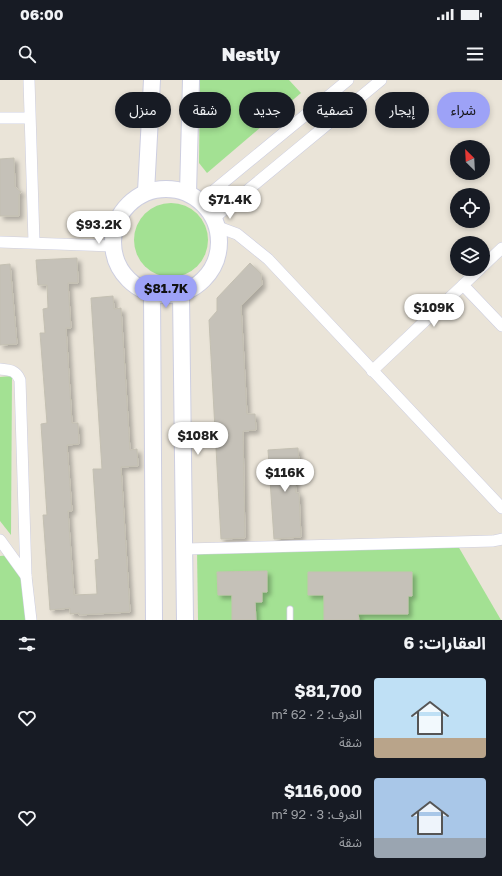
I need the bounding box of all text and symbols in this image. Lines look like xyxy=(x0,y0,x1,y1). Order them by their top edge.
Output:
text: 06:00 xyxy=(20,5,64,23)
icon: search xyxy=(16,43,38,65)
text: Nestly xyxy=(222,43,280,65)
icon: menu xyxy=(464,43,486,65)
chip: منزل xyxy=(115,92,171,128)
chip: شقة xyxy=(179,92,231,128)
chip: جديد xyxy=(239,92,295,128)
chip: تصفية xyxy=(303,92,367,128)
chip: إيجار xyxy=(375,92,429,128)
chip: شراء xyxy=(437,92,490,128)
north arrow xyxy=(450,140,490,180)
map controls xyxy=(450,140,490,276)
pin: $71.4K xyxy=(197,186,263,220)
button: locate xyxy=(450,188,490,228)
text: $71.4K xyxy=(208,191,252,207)
pin: $93.2K xyxy=(66,211,132,245)
text: $93.2K xyxy=(76,216,122,232)
button: layers xyxy=(450,236,490,276)
pin: $81.7K xyxy=(133,275,199,309)
text: $81.7K xyxy=(144,280,188,296)
pin: $109K xyxy=(406,294,462,328)
text: $109K xyxy=(413,299,455,315)
pin: $108K xyxy=(170,422,226,456)
text: $108K xyxy=(177,427,219,443)
pin: $116K xyxy=(257,459,313,493)
text: $116K xyxy=(265,464,305,480)
text: العقارات: 6 xyxy=(403,632,486,653)
icon: filters xyxy=(16,633,38,655)
text: $81,700 xyxy=(294,680,362,701)
icon: home xyxy=(406,694,454,742)
text: الغرف: 2 · 62 m² xyxy=(271,706,362,722)
icon: heart xyxy=(16,707,38,729)
text: شقة xyxy=(339,734,362,750)
text: $116,000 xyxy=(284,780,362,801)
icon: home xyxy=(406,794,454,842)
text: الغرف: 3 · 92 m² xyxy=(271,806,362,822)
icon: heart xyxy=(16,807,38,829)
text: شقة xyxy=(339,834,362,850)

